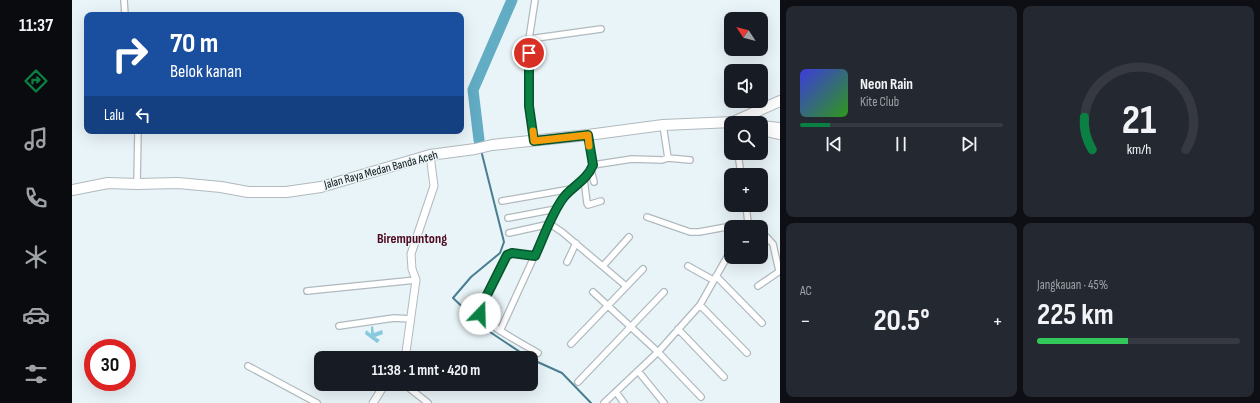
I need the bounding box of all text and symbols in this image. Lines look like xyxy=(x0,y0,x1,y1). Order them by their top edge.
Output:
north arrow xyxy=(724,12,768,56)
map controls xyxy=(724,12,768,264)
text: 11:37 xyxy=(19,15,53,36)
text: 70 m xyxy=(170,27,218,60)
icon: right xyxy=(104,28,156,80)
pin xyxy=(512,36,546,70)
icon: arrive xyxy=(518,42,540,64)
text: Belok kanan xyxy=(170,61,242,82)
button: sound xyxy=(724,64,768,108)
icon: directions xyxy=(22,67,50,95)
text: Neon Rain xyxy=(860,75,913,94)
text: Kite Club xyxy=(860,94,899,110)
text: 21 xyxy=(1121,95,1156,144)
icon: left xyxy=(132,104,154,126)
text: Lalu xyxy=(104,106,124,125)
button: search xyxy=(724,116,768,160)
icon: music xyxy=(22,125,50,153)
icon: previous xyxy=(823,133,845,155)
icon: pause xyxy=(890,133,912,155)
icon: next xyxy=(958,133,980,155)
text: km/h xyxy=(1126,140,1151,157)
street label: Jalan Raya Medan Banda Aceh xyxy=(321,148,440,193)
button: + xyxy=(724,168,768,212)
icon: phone xyxy=(22,184,50,212)
button: − xyxy=(724,220,768,264)
district label: Birempuntong xyxy=(377,230,447,247)
icon: climate xyxy=(22,243,50,271)
text: Jangkauan · 45% xyxy=(1037,277,1108,293)
text: AC xyxy=(800,283,812,299)
position arrow xyxy=(459,293,501,335)
text: 225 km xyxy=(1037,297,1114,333)
icon: car xyxy=(22,301,50,329)
text: 20.5° xyxy=(873,303,930,339)
text: − xyxy=(800,308,811,335)
text: + xyxy=(992,308,1003,335)
speed limit sign: 30 xyxy=(84,339,136,391)
icon: filters xyxy=(22,360,50,388)
text: 11:38 · 1 mnt · 420 m xyxy=(372,361,480,380)

